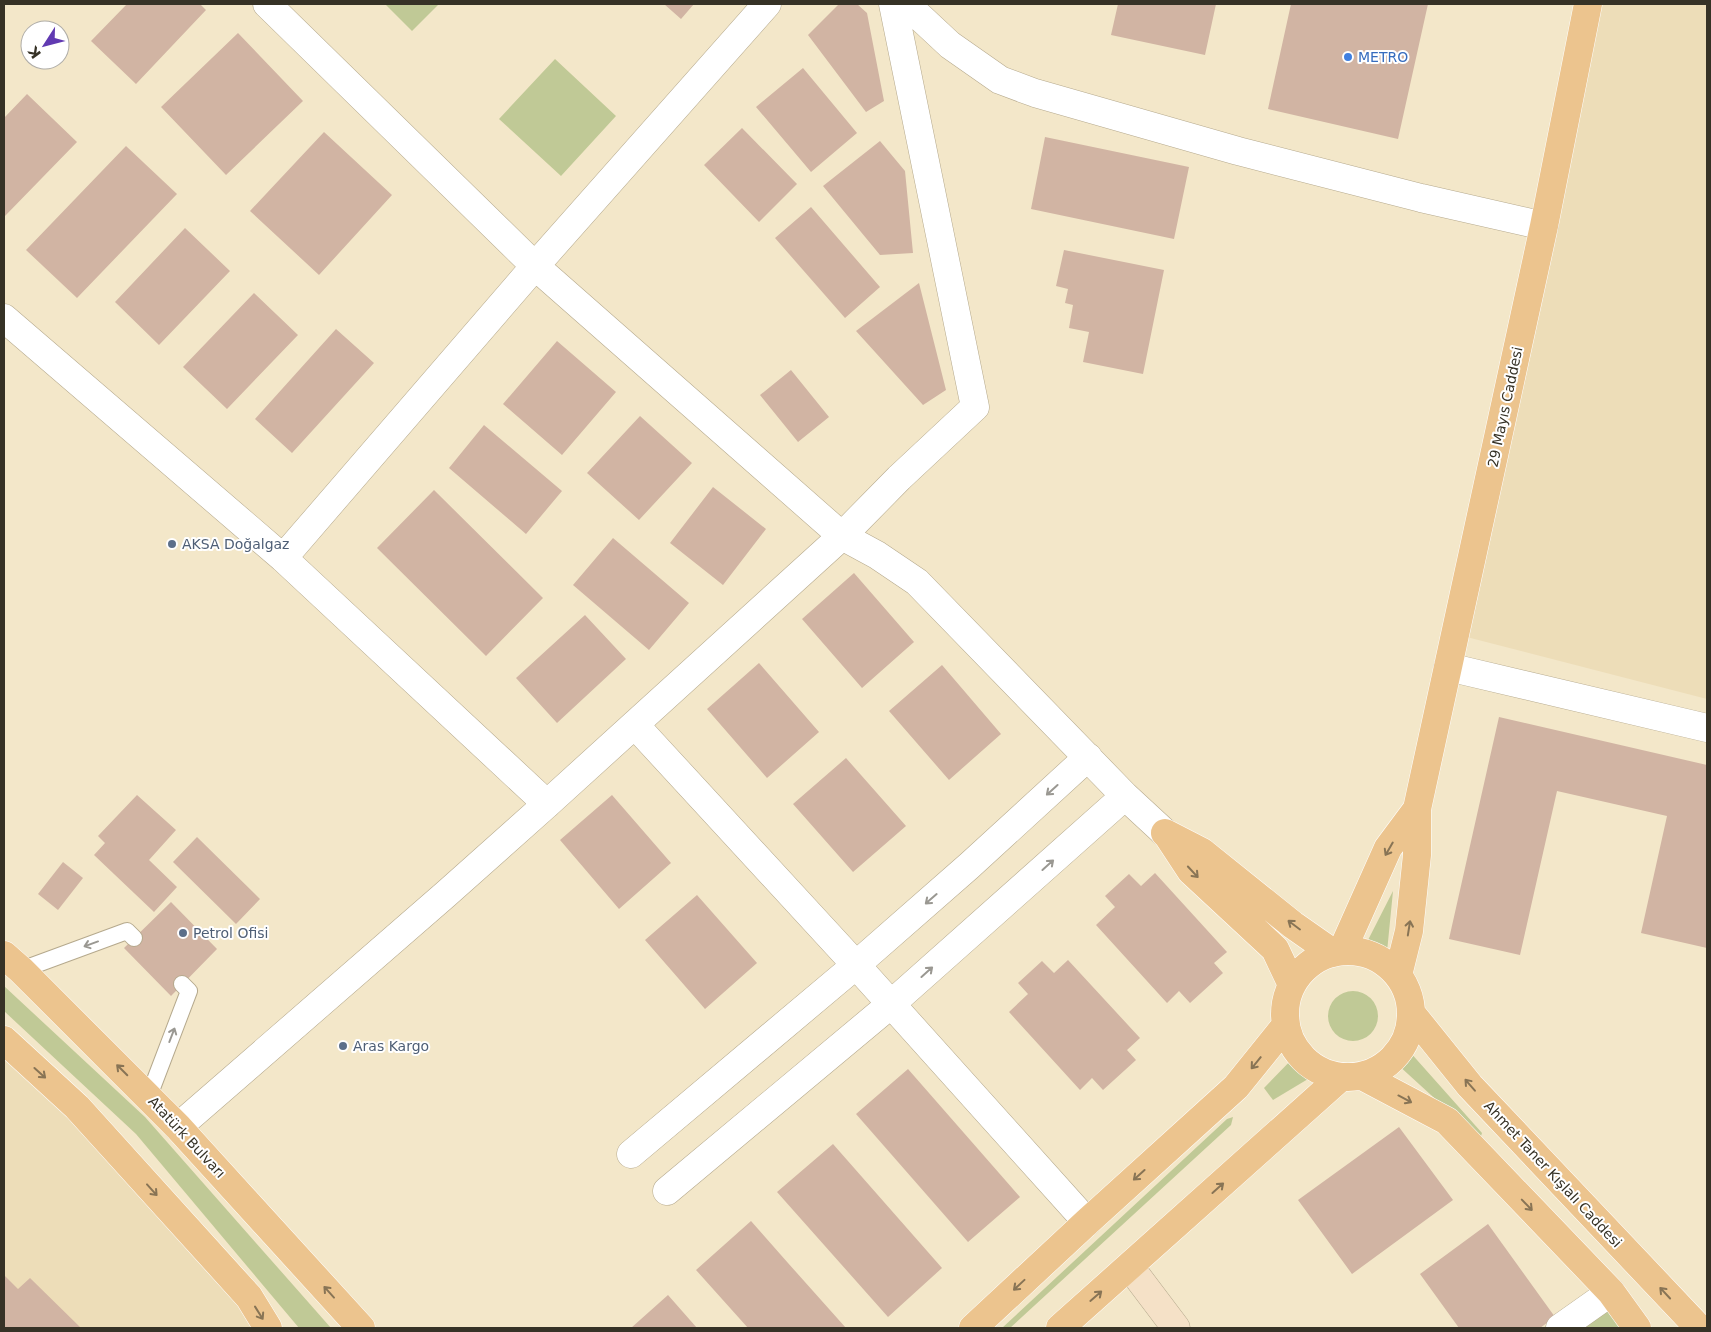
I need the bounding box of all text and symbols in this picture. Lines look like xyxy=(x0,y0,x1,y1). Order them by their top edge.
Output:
north arrow xyxy=(20,20,70,70)
text: K xyxy=(24,43,44,62)
place label: METRO xyxy=(1358,49,1408,65)
marker: METRO xyxy=(1342,51,1354,63)
street label: 29 Mayıs Caddesi xyxy=(1484,345,1526,469)
place label: AKSA Doğalgaz xyxy=(182,536,289,552)
marker: AKSA Doğalgaz xyxy=(166,538,178,550)
one-way arrow xyxy=(1046,784,1059,796)
one-way arrow xyxy=(1383,841,1393,855)
one-way arrow xyxy=(1042,859,1055,870)
one-way arrow xyxy=(1188,866,1199,879)
one-way arrow xyxy=(925,893,938,905)
one-way arrow xyxy=(1287,920,1301,930)
one-way arrow xyxy=(1404,920,1414,936)
place label: Petrol Ofisi xyxy=(193,925,268,941)
marker: Petrol Ofisi xyxy=(177,927,189,939)
one-way arrow xyxy=(83,940,99,949)
one-way arrow xyxy=(920,967,933,978)
one-way arrow xyxy=(168,1027,177,1043)
place label: Aras Kargo xyxy=(353,1038,429,1054)
marker: Aras Kargo xyxy=(337,1040,349,1052)
one-way arrow xyxy=(1250,1056,1261,1069)
one-way arrow xyxy=(117,1065,129,1077)
one-way arrow xyxy=(33,1067,46,1079)
one-way arrow xyxy=(1464,1079,1475,1092)
street label: Atatürk Bulvarı xyxy=(145,1093,229,1181)
one-way arrow xyxy=(1398,1094,1413,1104)
street label: Ahmet Taner Kışlalı Caddesi xyxy=(1481,1098,1625,1250)
one-way arrow xyxy=(1132,1169,1145,1181)
one-way arrow xyxy=(1211,1182,1224,1194)
one-way arrow xyxy=(146,1183,158,1196)
one-way arrow xyxy=(1521,1198,1533,1211)
one-way arrow xyxy=(1013,1279,1026,1291)
one-way arrow xyxy=(323,1285,334,1298)
one-way arrow xyxy=(1659,1286,1671,1299)
one-way arrow xyxy=(1090,1290,1103,1302)
one-way arrow xyxy=(254,1305,264,1319)

